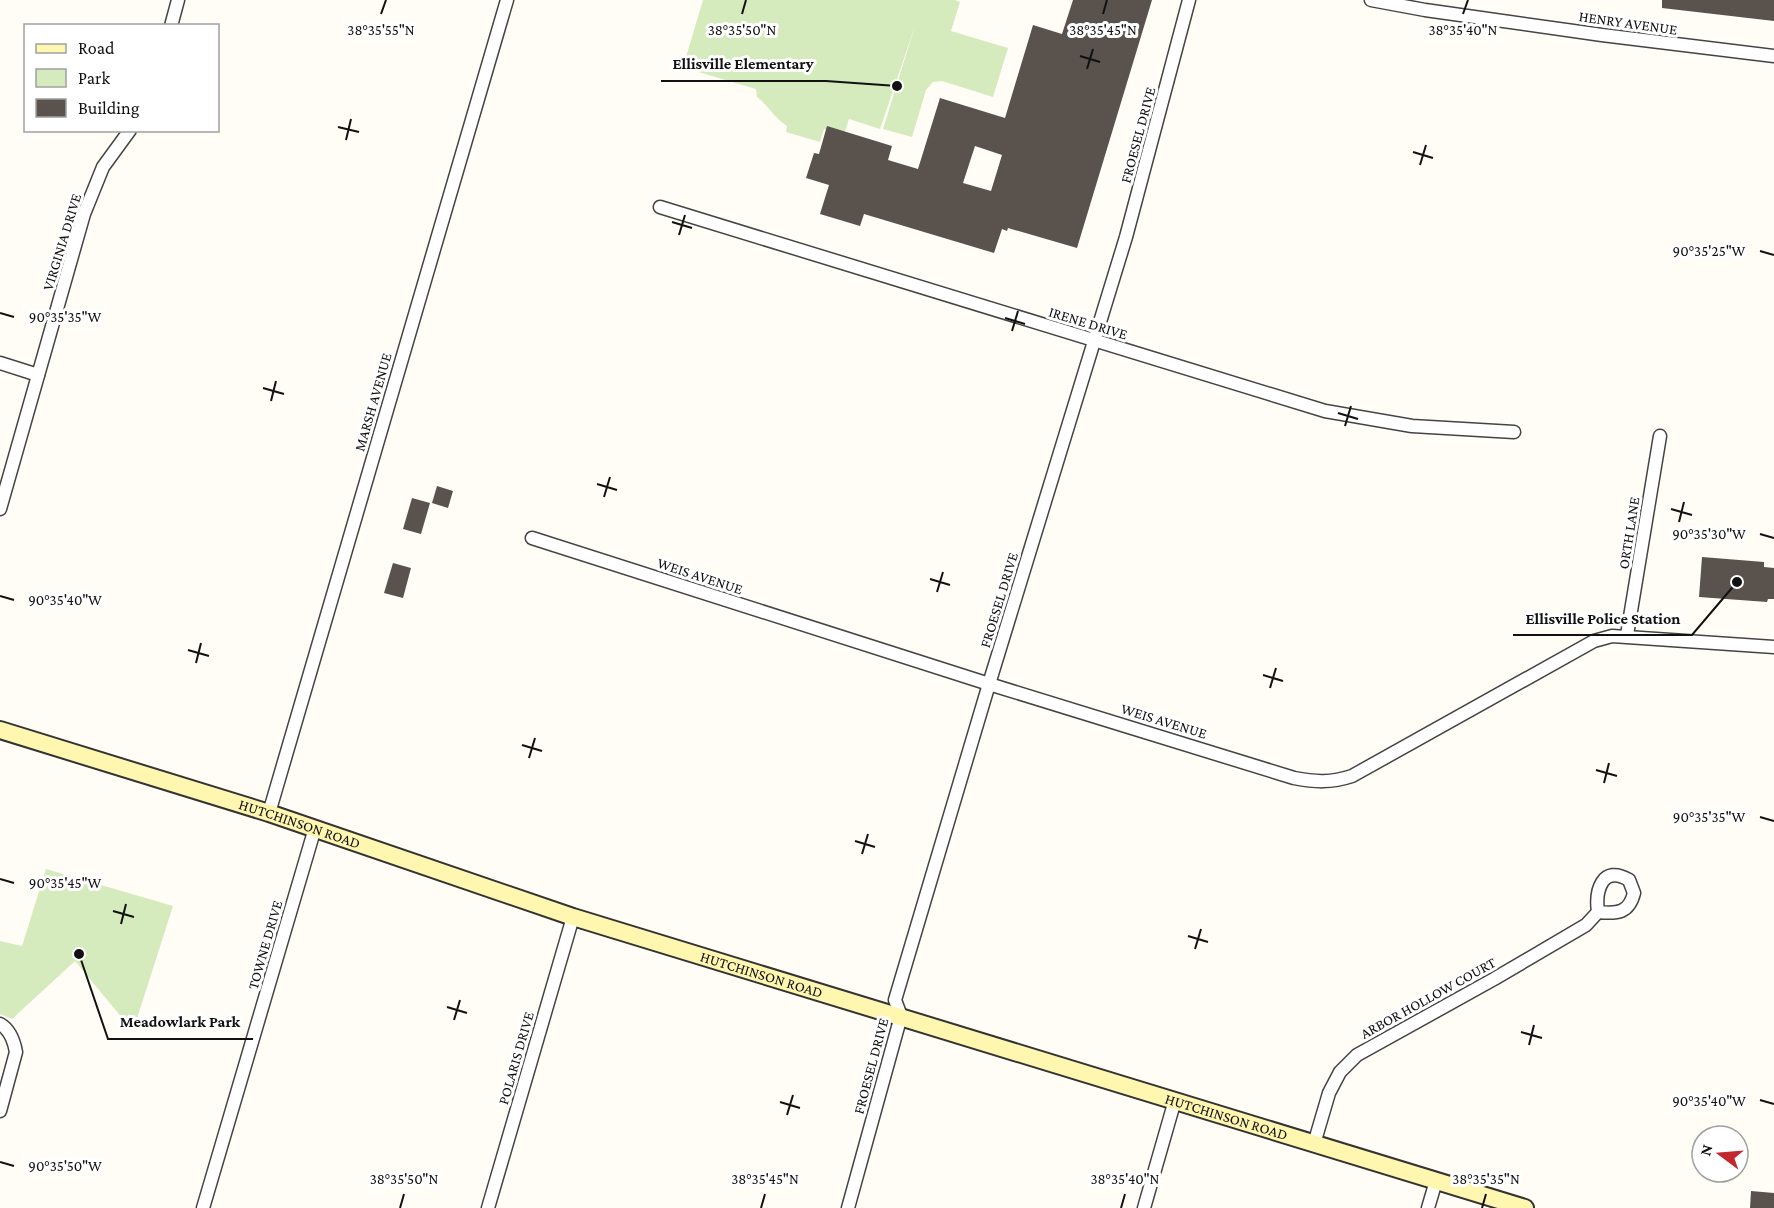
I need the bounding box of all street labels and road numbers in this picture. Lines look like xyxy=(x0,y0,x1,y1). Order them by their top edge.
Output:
street label: HENRY AVENUE xyxy=(1578,8,1678,38)
street label: FROESEL DRIVE xyxy=(1117,85,1159,185)
street label: VIRGINIA DRIVE xyxy=(40,192,84,292)
street label: IRENE DRIVE xyxy=(1047,303,1129,343)
street label: MARSH AVENUE xyxy=(351,351,395,453)
street label: ORTH LANE xyxy=(1615,496,1643,570)
street label: FROESEL DRIVE xyxy=(977,550,1021,650)
street label: WEIS AVENUE xyxy=(655,555,745,597)
street label: WEIS AVENUE xyxy=(1119,700,1209,742)
street label: HUTCHINSON ROAD xyxy=(237,796,362,852)
street label: TOWNE DRIVE xyxy=(245,899,285,991)
street label: HUTCHINSON ROAD xyxy=(698,948,825,1001)
street label: ARBOR HOLLOW COURT xyxy=(1358,954,1498,1042)
street label: POLARIS DRIVE xyxy=(495,1010,537,1106)
street label: FROESEL DRIVE xyxy=(850,1016,892,1116)
street label: HUTCHINSON ROAD xyxy=(1163,1090,1290,1143)

